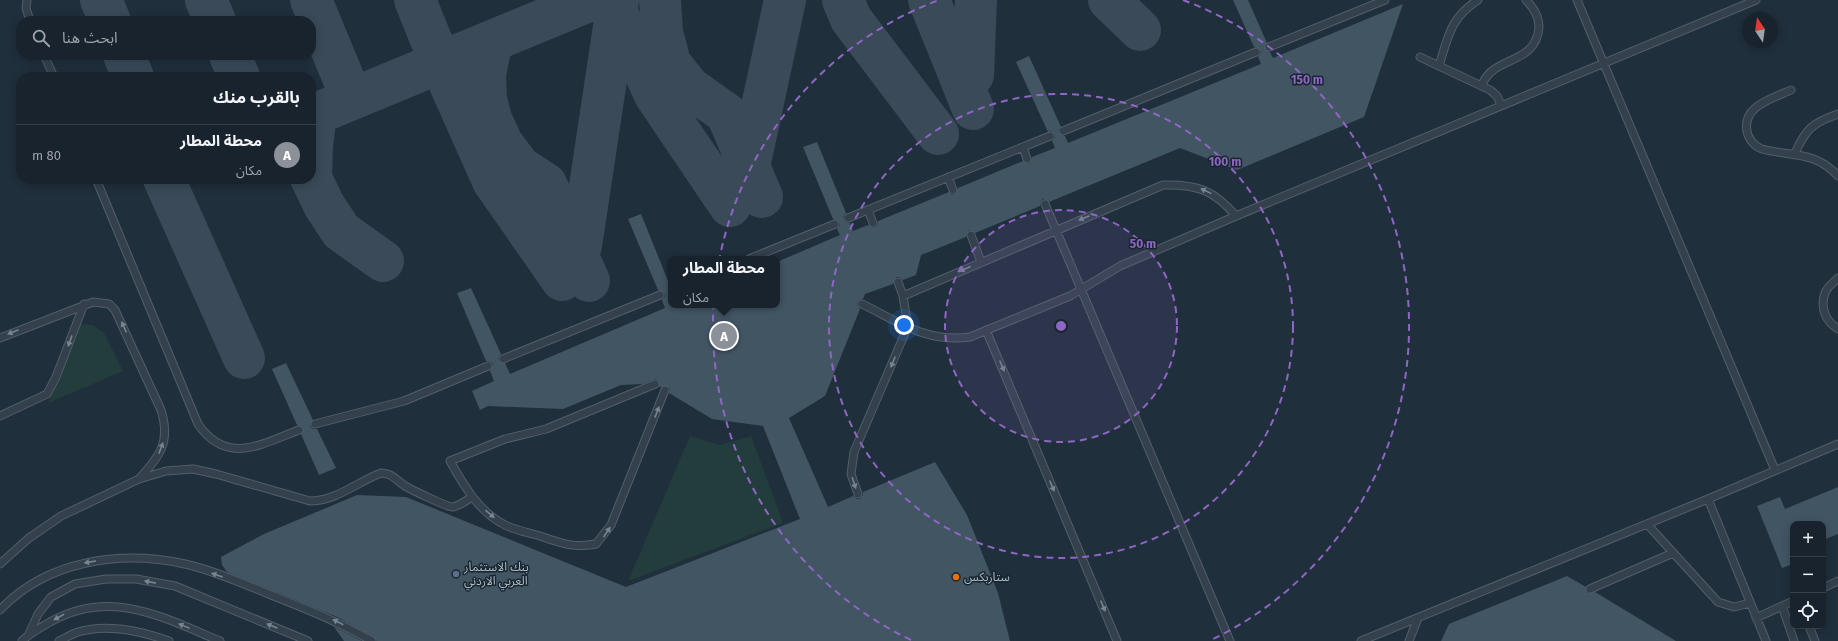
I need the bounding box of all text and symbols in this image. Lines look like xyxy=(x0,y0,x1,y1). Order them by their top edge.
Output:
north arrow xyxy=(1742,12,1778,48)
search box xyxy=(16,16,316,60)
icon: search xyxy=(30,27,52,49)
text: ابحث هنا xyxy=(62,29,118,47)
text: 150 m xyxy=(1291,73,1323,87)
text: بالقرب منك xyxy=(213,87,300,108)
text: محطة المطار xyxy=(180,132,262,150)
text: 80 m xyxy=(32,148,61,163)
text: A xyxy=(283,148,291,163)
text: 100 m xyxy=(1209,155,1241,169)
text: مكان xyxy=(236,163,262,178)
one-way arrow xyxy=(1201,188,1212,194)
one-way arrow xyxy=(1078,215,1090,221)
text: 50 m xyxy=(1130,237,1156,251)
popup xyxy=(668,256,780,308)
text: محطة المطار xyxy=(683,259,765,277)
one-way arrow xyxy=(959,266,970,272)
text: مكان xyxy=(683,290,709,305)
your location xyxy=(894,315,914,335)
centre of rings xyxy=(1054,319,1068,333)
pin: A xyxy=(711,321,737,351)
one-way arrow xyxy=(121,322,127,333)
one-way arrow xyxy=(7,329,18,335)
one-way arrow xyxy=(66,335,72,347)
one-way arrow xyxy=(889,357,895,369)
one-way arrow xyxy=(999,361,1005,373)
one-way arrow xyxy=(654,405,660,417)
one-way arrow xyxy=(159,442,165,454)
one-way arrow xyxy=(851,478,857,490)
one-way arrow xyxy=(1049,480,1055,492)
one-way arrow xyxy=(485,510,495,519)
map controls xyxy=(1790,521,1826,629)
button: + xyxy=(1790,521,1826,557)
one-way arrow xyxy=(603,526,611,537)
button: − xyxy=(1790,557,1826,593)
one-way arrow xyxy=(84,559,96,565)
place label: بنك الاستثمار العربي الاردني xyxy=(463,560,529,591)
marker: بنك الاستثمار العربي الاردني xyxy=(451,569,461,579)
place label: ستاربكس xyxy=(964,570,1010,584)
one-way arrow xyxy=(211,572,223,578)
marker: ستاربكس xyxy=(951,572,961,582)
one-way arrow xyxy=(144,578,156,584)
button: locate xyxy=(1790,593,1826,629)
one-way arrow xyxy=(1100,600,1106,612)
one-way arrow xyxy=(53,614,65,621)
one-way arrow xyxy=(332,619,344,626)
one-way arrow xyxy=(266,622,278,628)
one-way arrow xyxy=(178,623,190,629)

